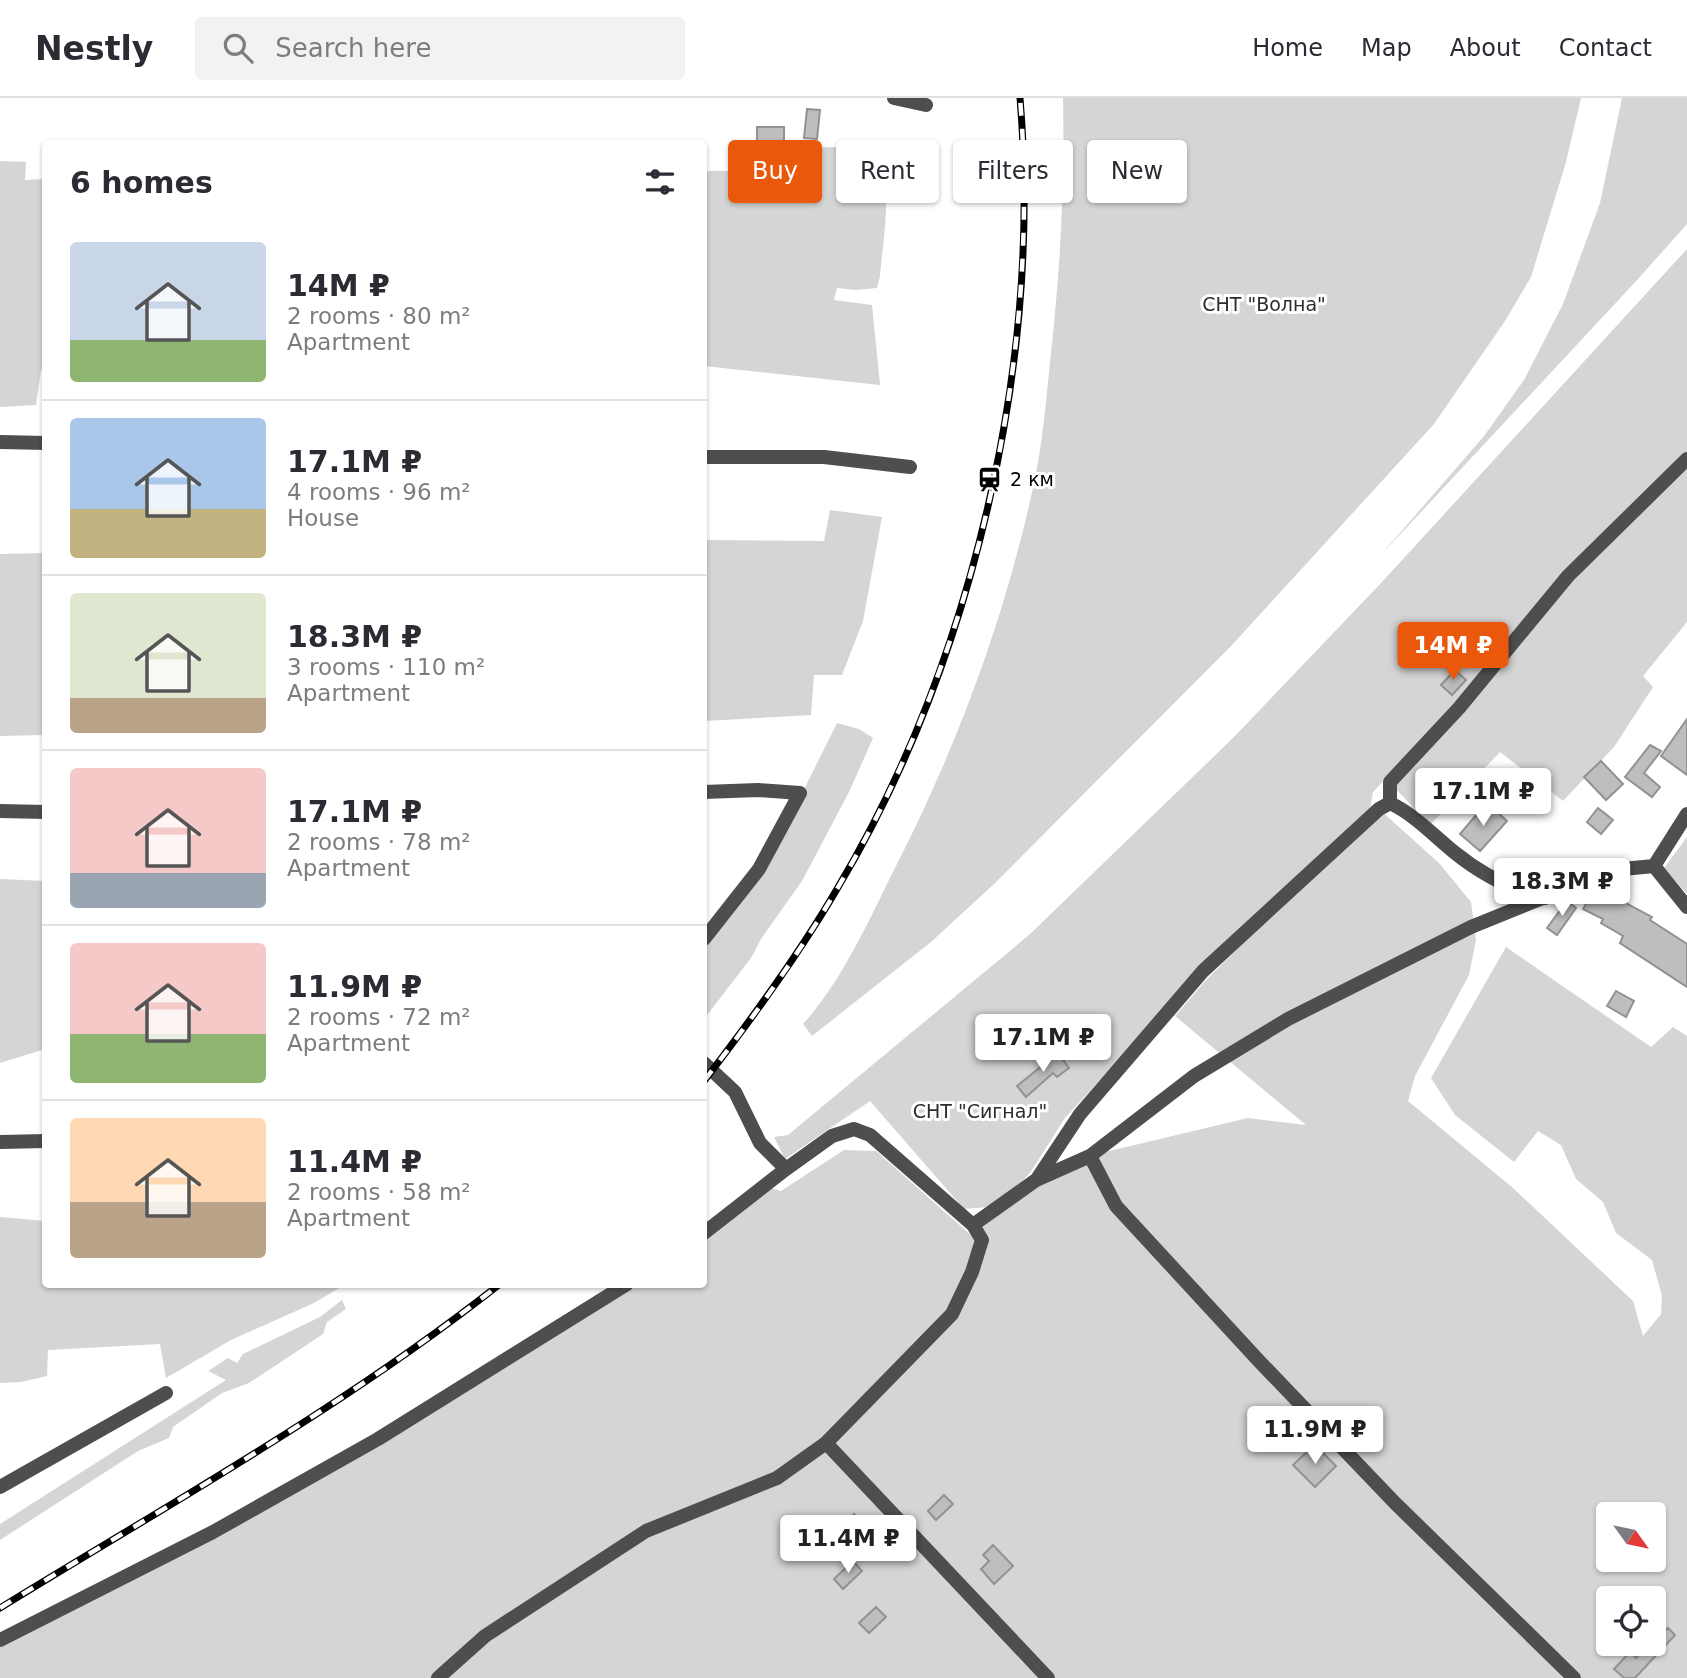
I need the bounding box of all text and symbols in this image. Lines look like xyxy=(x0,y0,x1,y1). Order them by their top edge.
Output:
search box xyxy=(195,17,685,80)
text: Nestly xyxy=(35,29,153,68)
icon: search xyxy=(219,29,257,67)
text: Search here xyxy=(275,33,431,63)
text: Home xyxy=(1252,34,1323,62)
text: Map xyxy=(1361,34,1412,62)
text: About xyxy=(1450,34,1521,62)
text: Contact xyxy=(1559,34,1652,62)
chip: Buy xyxy=(728,140,822,203)
chip: Rent xyxy=(836,140,939,203)
chip: Filters xyxy=(953,140,1073,203)
chip: New xyxy=(1087,140,1187,203)
icon: filters xyxy=(641,163,679,201)
text: 6 homes xyxy=(70,165,213,200)
text: 14M ₽ xyxy=(287,268,390,303)
icon: home xyxy=(126,270,210,354)
park label: СНТ "Волна" xyxy=(1202,293,1326,315)
text: 2 rooms · 80 m² xyxy=(287,303,471,329)
text: Apartment xyxy=(287,329,410,355)
text: 17.1M ₽ xyxy=(287,444,422,479)
icon: home xyxy=(126,446,210,530)
station icon: 2 км xyxy=(976,465,1004,493)
place label: 2 км xyxy=(1010,468,1054,490)
text: 4 rooms · 96 m² xyxy=(287,479,471,505)
text: House xyxy=(287,505,359,531)
text: 18.3M ₽ xyxy=(287,619,422,654)
icon: home xyxy=(126,621,210,705)
pin: 14M ₽ xyxy=(1404,622,1502,682)
text: 14M ₽ xyxy=(1414,632,1492,658)
text: 3 rooms · 110 m² xyxy=(287,654,485,680)
text: Apartment xyxy=(287,680,410,706)
pin: 17.1M ₽ xyxy=(1418,768,1548,828)
text: 17.1M ₽ xyxy=(1431,778,1535,804)
text: 17.1M ₽ xyxy=(287,794,422,829)
icon: home xyxy=(126,796,210,880)
text: 2 rooms · 78 m² xyxy=(287,829,471,855)
text: Apartment xyxy=(287,855,410,881)
pin: 18.3M ₽ xyxy=(1497,858,1627,918)
text: 18.3M ₽ xyxy=(1510,868,1614,894)
text: 11.9M ₽ xyxy=(287,969,422,1004)
icon: home xyxy=(126,971,210,1055)
text: 2 rooms · 72 m² xyxy=(287,1004,471,1030)
pin: 17.1M ₽ xyxy=(978,1014,1108,1074)
text: 17.1M ₽ xyxy=(991,1024,1095,1050)
text: Apartment xyxy=(287,1030,410,1056)
park label: СНТ "Сигнал" xyxy=(913,1100,1047,1122)
text: 11.4M ₽ xyxy=(287,1144,422,1179)
icon: home xyxy=(126,1146,210,1230)
text: 2 rooms · 58 m² xyxy=(287,1179,471,1205)
text: Apartment xyxy=(287,1205,410,1231)
pin: 11.9M ₽ xyxy=(1250,1406,1380,1466)
text: 11.9M ₽ xyxy=(1263,1416,1367,1442)
north arrow xyxy=(1596,1502,1666,1572)
map controls xyxy=(1596,1502,1666,1656)
pin: 11.4M ₽ xyxy=(783,1516,913,1575)
text: 11.4M ₽ xyxy=(796,1525,900,1551)
button: locate xyxy=(1596,1586,1666,1656)

